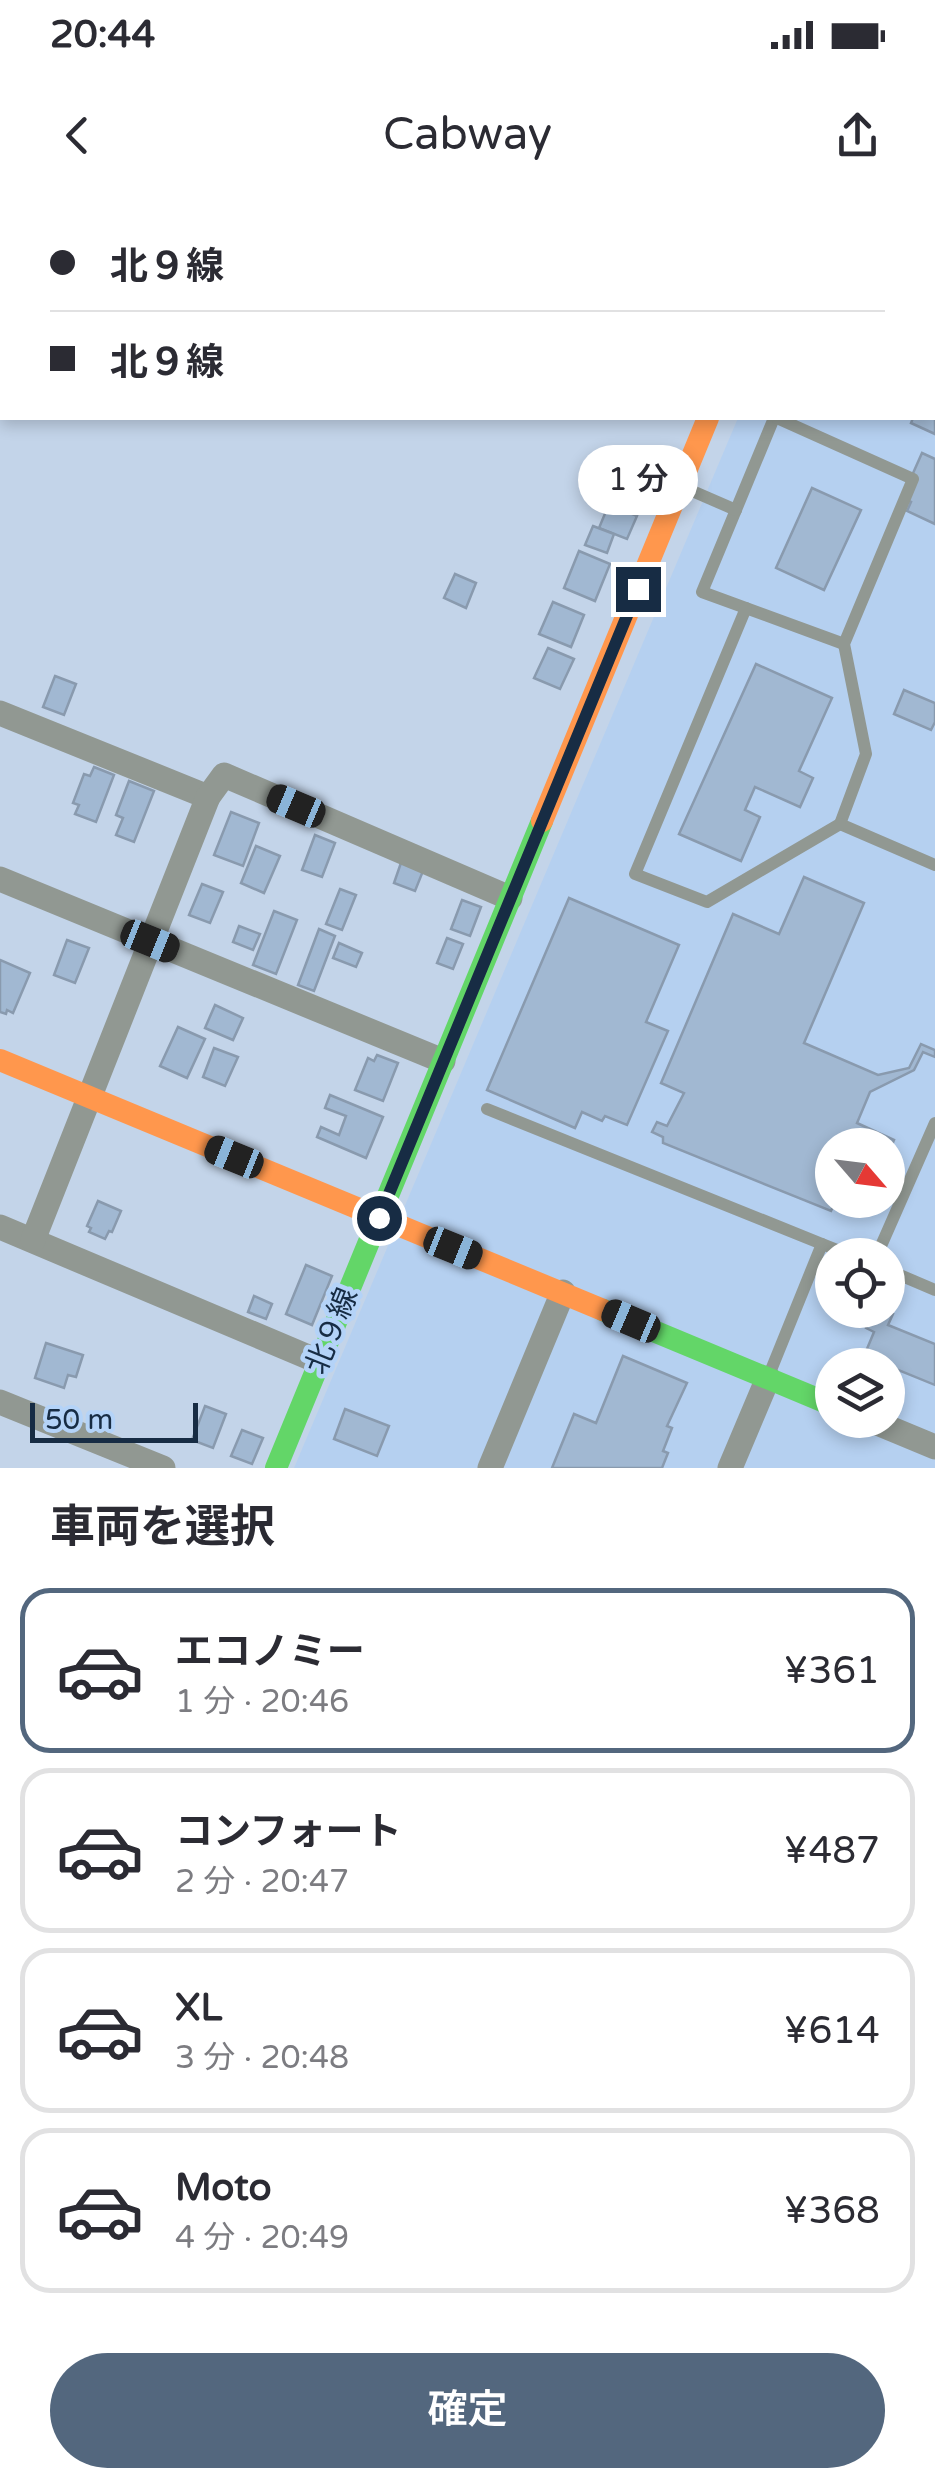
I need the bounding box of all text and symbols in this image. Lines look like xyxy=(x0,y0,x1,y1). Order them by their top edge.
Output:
text: 20:44 xyxy=(50,12,155,58)
icon: back xyxy=(50,108,105,163)
text: Cabway xyxy=(383,108,552,162)
icon: share xyxy=(830,108,885,163)
text: 北９線 xyxy=(110,244,224,290)
text: 北９線 xyxy=(110,340,224,386)
callout: 1 分 xyxy=(578,444,698,514)
text: 1 分 xyxy=(608,461,668,499)
route end xyxy=(616,567,661,612)
car xyxy=(263,780,329,832)
car xyxy=(117,916,183,966)
north arrow xyxy=(815,1128,905,1218)
map controls xyxy=(815,1128,905,1438)
car xyxy=(201,1132,267,1182)
route start xyxy=(357,1196,402,1241)
car xyxy=(420,1223,486,1273)
button: locate xyxy=(815,1238,905,1328)
street label: 北９線 xyxy=(298,1282,366,1380)
car xyxy=(598,1295,664,1347)
button: layers xyxy=(815,1348,905,1438)
scale bar xyxy=(30,1398,198,1442)
text: 50 m xyxy=(45,1403,113,1437)
text: 車両を選択 xyxy=(50,1501,275,1555)
icon: car xyxy=(55,1626,145,1716)
text: エコノミー xyxy=(175,1629,365,1675)
text: ¥361 xyxy=(783,1648,880,1694)
text: 1 分 · 20:46 xyxy=(175,1683,349,1721)
icon: car xyxy=(55,1806,145,1896)
text: コンフォート xyxy=(175,1809,402,1855)
text: ¥487 xyxy=(783,1828,880,1874)
text: 2 分 · 20:47 xyxy=(175,1863,349,1901)
text: XL xyxy=(175,1985,222,2031)
icon: car xyxy=(55,1986,145,2076)
text: ¥614 xyxy=(783,2008,880,2054)
text: 3 分 · 20:48 xyxy=(175,2039,349,2077)
text: Moto xyxy=(175,2165,271,2211)
icon: car xyxy=(55,2166,145,2256)
text: ¥368 xyxy=(783,2188,880,2234)
text: 4 分 · 20:49 xyxy=(175,2219,349,2257)
button: 確定 xyxy=(50,2353,885,2468)

